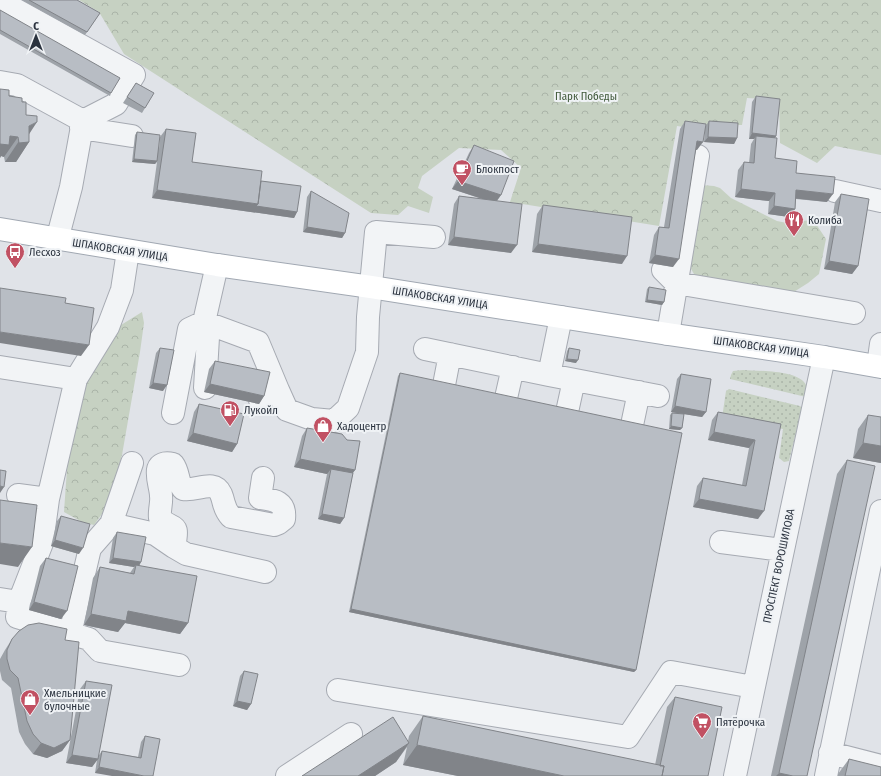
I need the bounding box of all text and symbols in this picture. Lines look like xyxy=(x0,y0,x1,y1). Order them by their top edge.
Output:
north arrow xyxy=(16,16,56,56)
text: С xyxy=(33,20,39,33)
park label: Парк Победы xyxy=(555,90,617,103)
cafe icon: Блокпост xyxy=(451,158,473,186)
place label: Блокпост xyxy=(476,163,520,176)
restaurant icon: Колиба xyxy=(783,209,805,237)
place label: Колиба xyxy=(808,214,842,227)
street label: ШПАКОВСКАЯ УЛИЦА xyxy=(71,236,169,264)
bus stop icon: Лесхоз xyxy=(4,241,26,269)
place label: Лесхоз xyxy=(29,246,61,259)
street label: ШПАКОВСКАЯ УЛИЦА xyxy=(391,284,489,312)
street label: ШПАКОВСКАЯ УЛИЦА xyxy=(712,334,810,360)
fuel station icon: Лукойл xyxy=(219,399,241,427)
place label: Лукойл xyxy=(244,404,278,417)
shop icon: Хадоцентр xyxy=(312,415,334,443)
place label: Хадоцентр xyxy=(337,420,386,433)
street label: ПРОСПЕКТ ВОРОШИЛОВА xyxy=(761,507,798,624)
place label: Хмельницкие булочные xyxy=(44,687,106,713)
shop icon: Хмельницкие булочные xyxy=(19,688,41,716)
supermarket icon: Пятёрочка xyxy=(691,711,713,739)
place label: Пятёрочка xyxy=(716,716,765,729)

